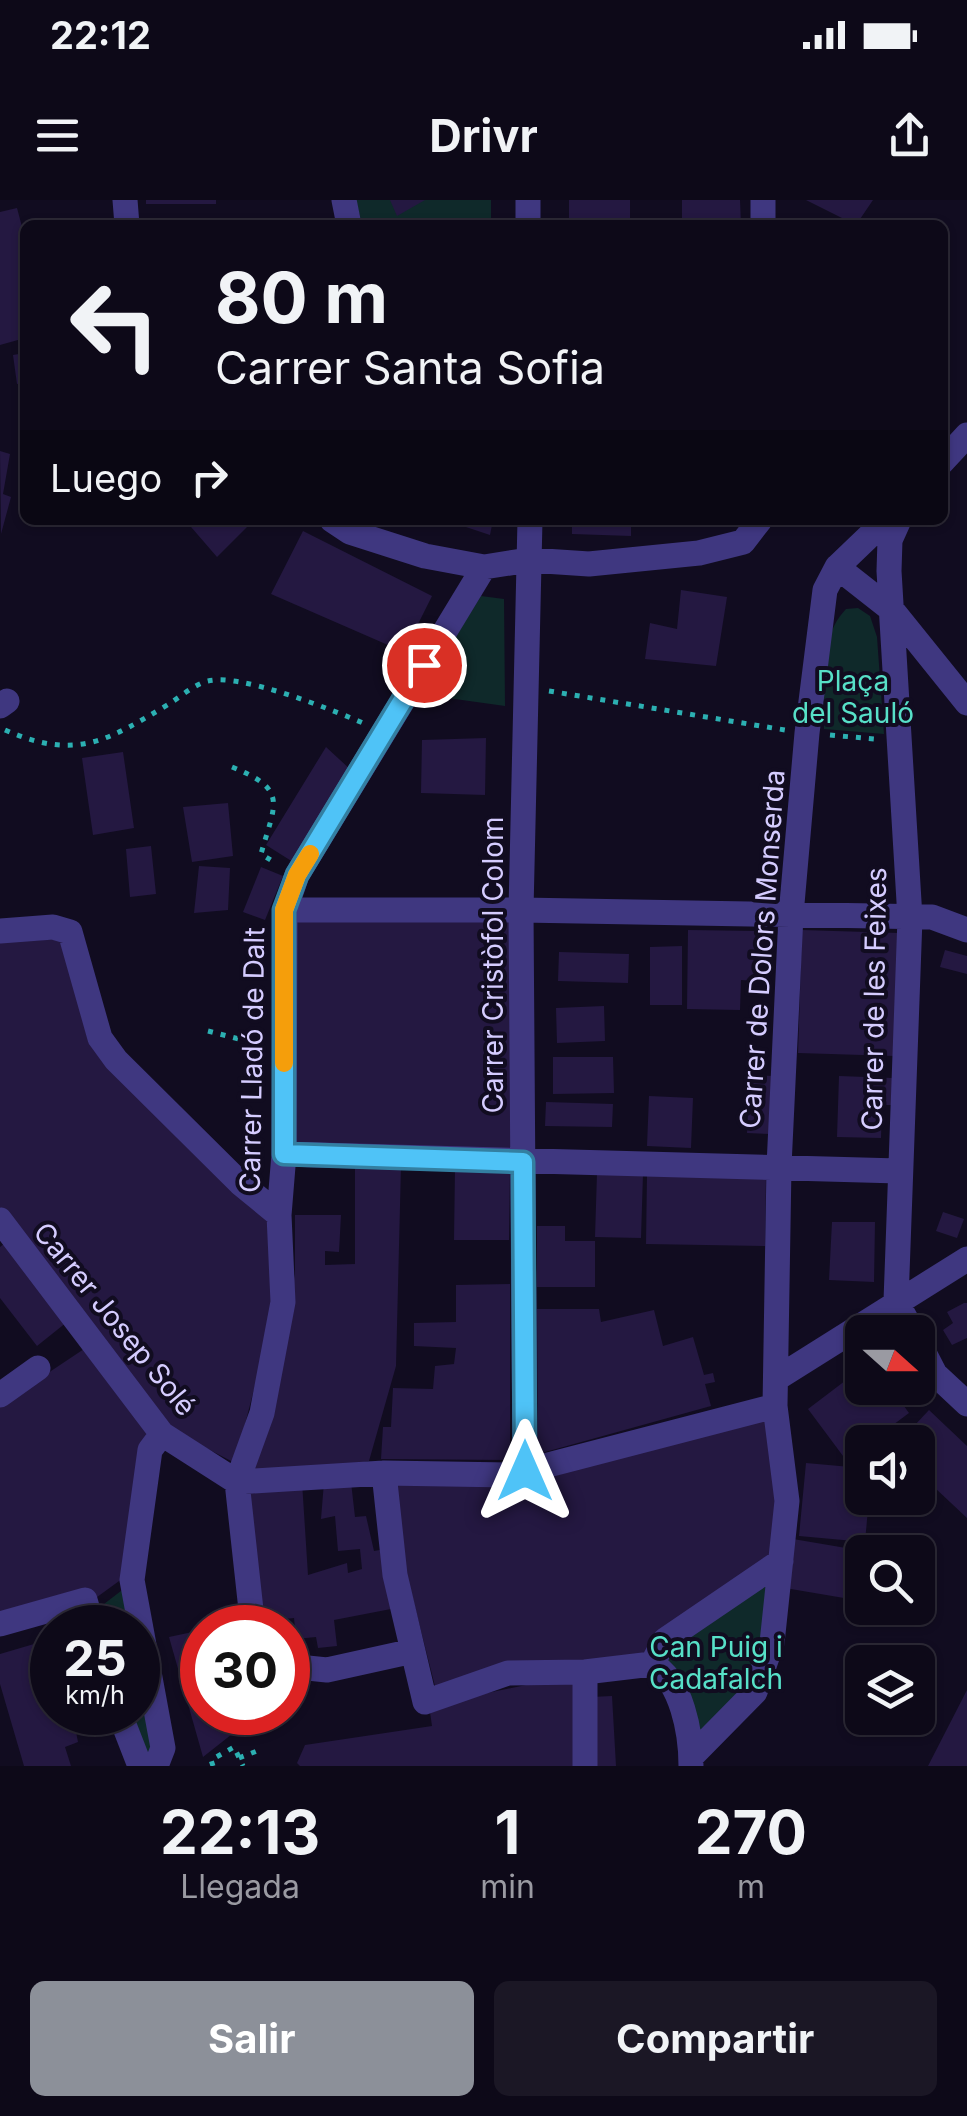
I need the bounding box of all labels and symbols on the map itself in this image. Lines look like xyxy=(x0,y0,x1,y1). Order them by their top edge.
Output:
pin xyxy=(382,623,467,708)
park label: Plaça del Sauló xyxy=(792,664,914,730)
street label: Carrer de Dolors Monserda xyxy=(732,768,792,1130)
street label: Carrer Cristòfol Colom xyxy=(476,817,510,1113)
street label: Carrer de les Feixes xyxy=(855,867,893,1131)
street label: Carrer Lladó de Dalt xyxy=(233,927,271,1193)
street label: Carrer Josep Solé xyxy=(27,1216,203,1422)
north arrow xyxy=(845,1315,935,1405)
position arrow xyxy=(473,1419,577,1523)
speed limit sign: 30 xyxy=(180,1605,310,1735)
park label: Can Puig i Cadafalch xyxy=(649,1630,783,1696)

